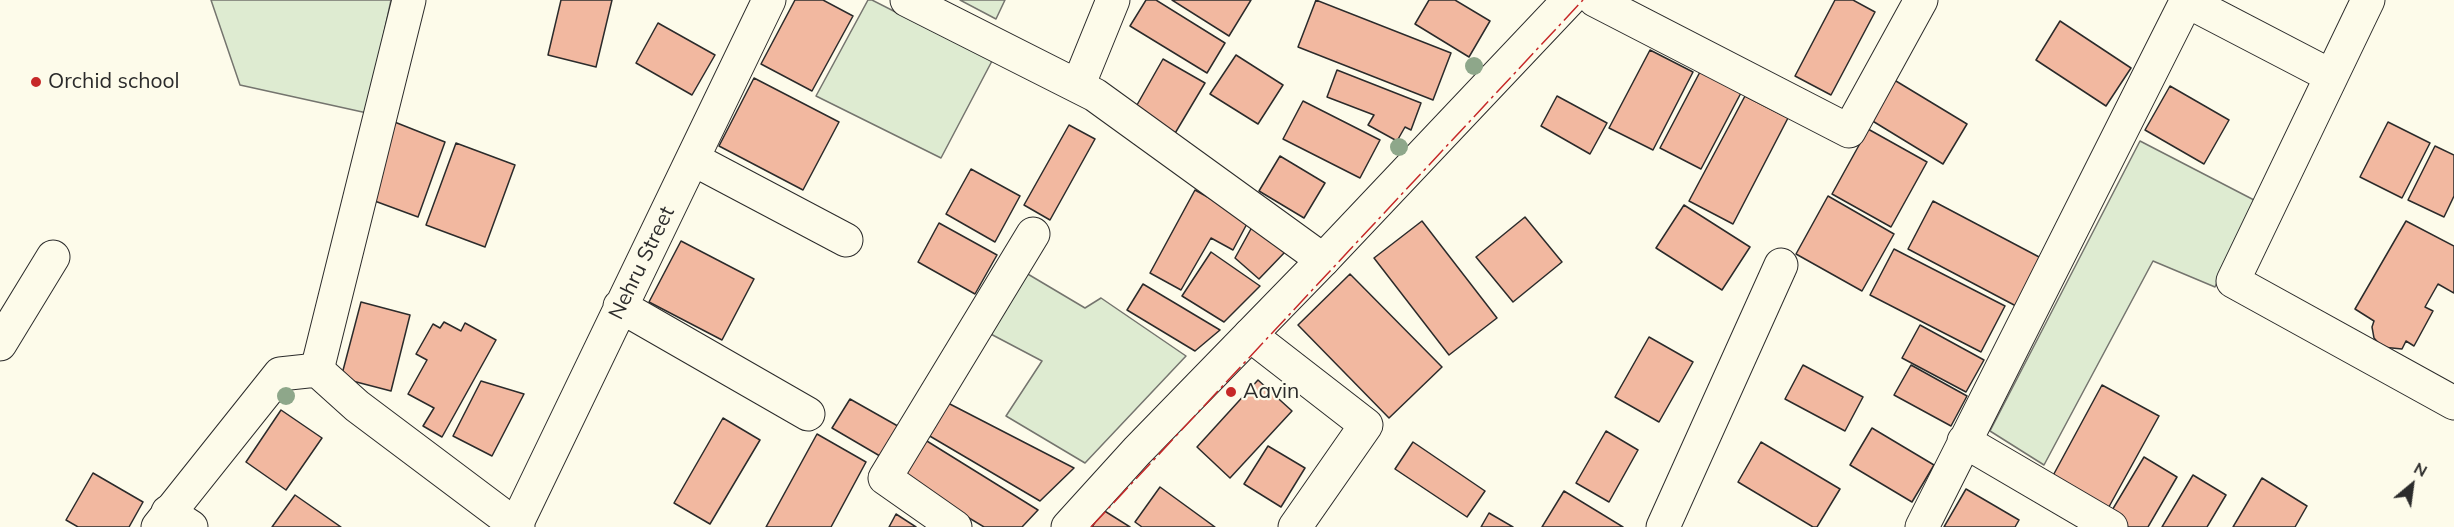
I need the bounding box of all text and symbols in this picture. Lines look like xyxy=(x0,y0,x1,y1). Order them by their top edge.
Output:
place label: Orchid school xyxy=(48,69,180,95)
marker: Orchid school xyxy=(29,75,43,89)
street label: Nehru Street xyxy=(604,202,680,324)
place label: Aavin xyxy=(1243,379,1299,405)
marker: Aavin xyxy=(1224,385,1238,399)
north arrow xyxy=(2382,455,2442,515)
text: N xyxy=(2411,458,2431,481)

